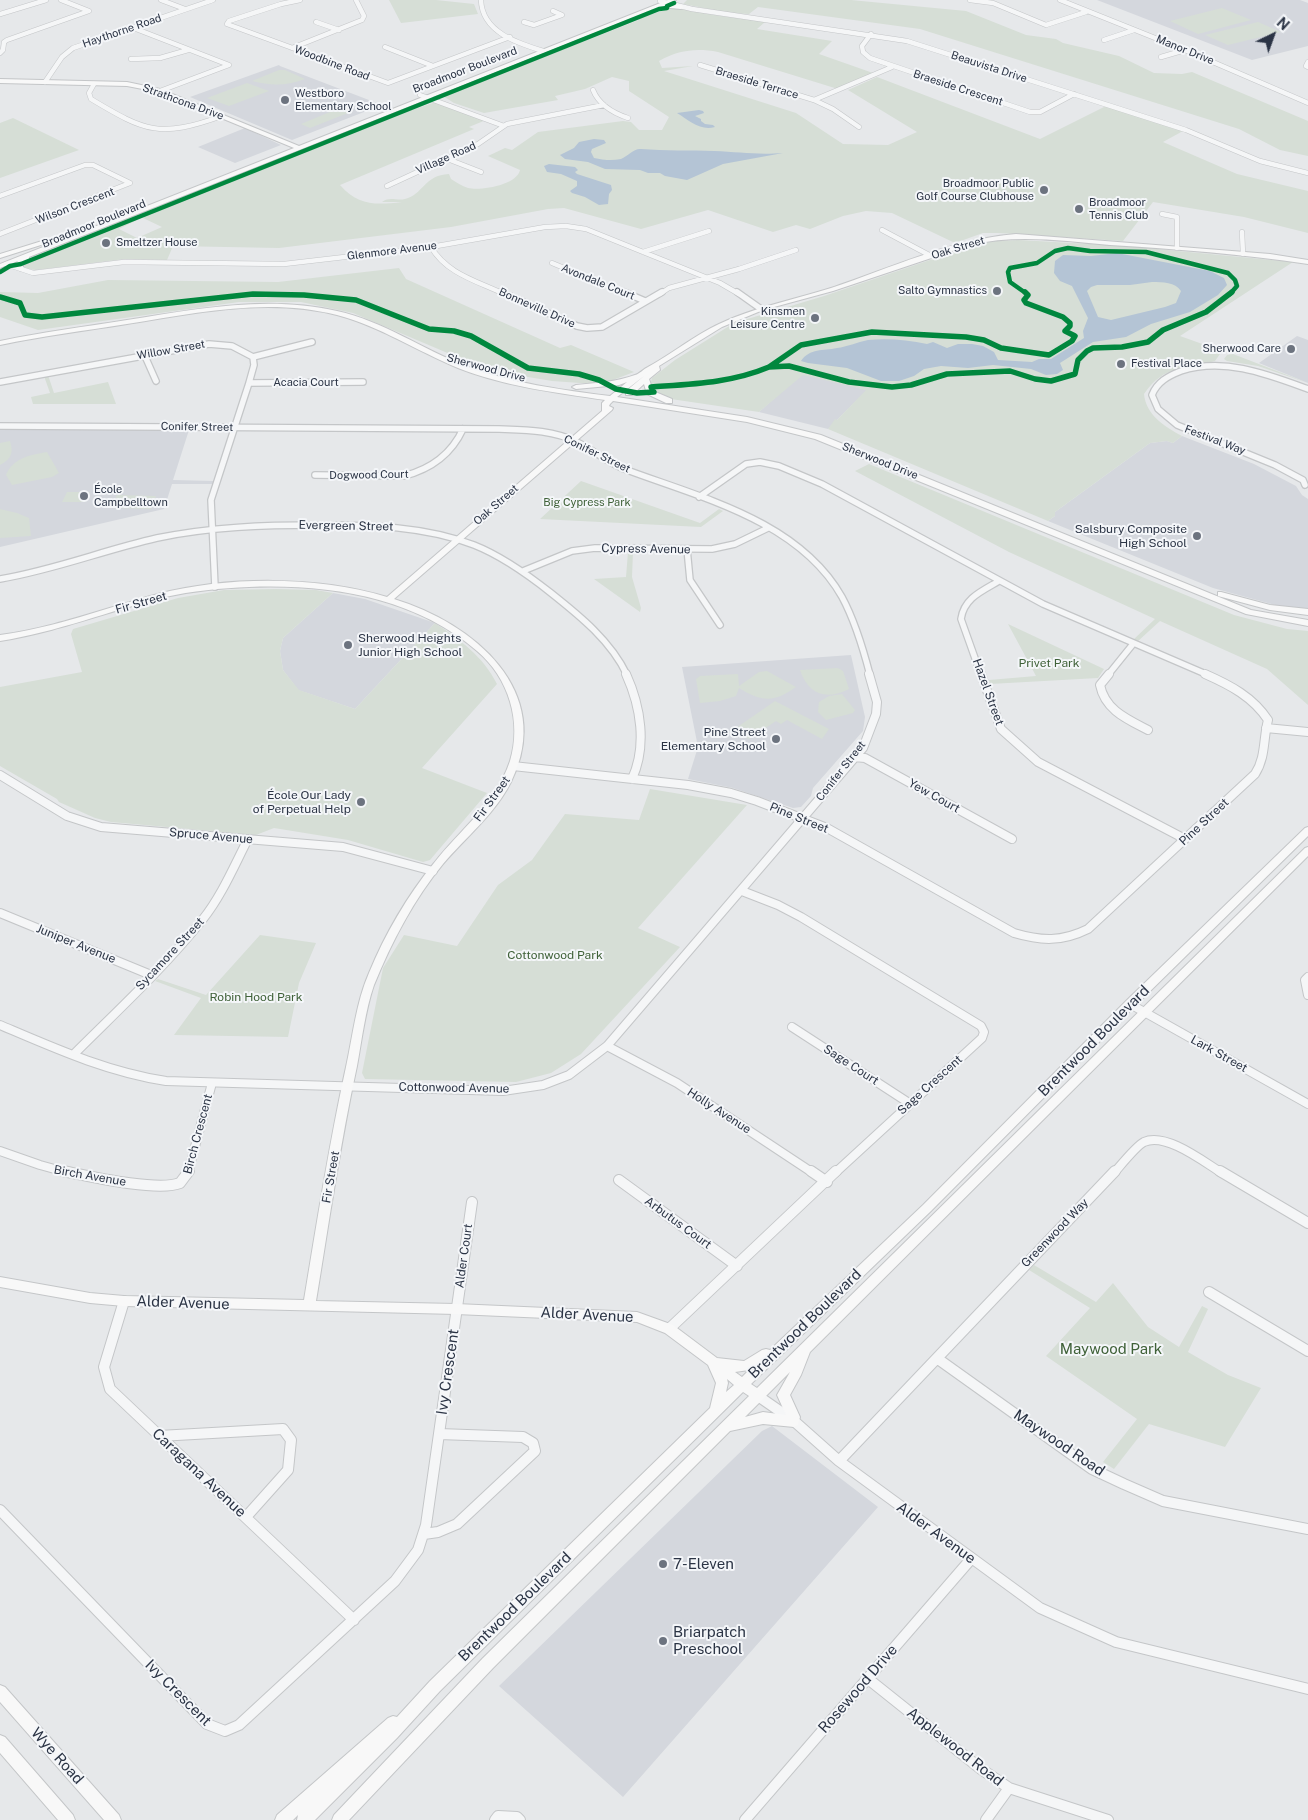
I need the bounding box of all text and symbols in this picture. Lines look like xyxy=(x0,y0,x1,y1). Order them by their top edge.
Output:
north arrow xyxy=(1248,10,1298,60)
street label: Haythorne Road xyxy=(81,11,163,51)
text: N xyxy=(1274,14,1292,33)
street label: Manor Drive xyxy=(1154,32,1216,68)
street label: Woodbine Road xyxy=(292,43,372,83)
street label: Broadmoor Boulevard xyxy=(411,44,519,96)
street label: Beauvista Drive xyxy=(949,49,1029,85)
street label: Braeside Terrace xyxy=(714,64,800,102)
street label: Braeside Crescent xyxy=(911,67,1005,109)
street label: Strathcona Drive xyxy=(141,81,225,123)
place label: Westboro Elementary School xyxy=(295,87,392,113)
marker: Westboro Elementary School xyxy=(279,94,291,106)
street label: Village Road xyxy=(414,139,478,177)
place label: Broadmoor Public Golf Course Clubhouse xyxy=(916,177,1034,203)
marker: Broadmoor Public Golf Course Clubhouse xyxy=(1038,184,1050,196)
street label: Wilson Crescent xyxy=(34,185,116,227)
place label: Broadmoor Tennis Club xyxy=(1089,196,1148,222)
street label: Broadmoor Boulevard xyxy=(40,197,148,251)
marker: Broadmoor Tennis Club xyxy=(1073,203,1085,215)
street label: Oak Street xyxy=(930,234,986,262)
place label: Smeltzer House xyxy=(116,236,197,250)
marker: Smeltzer House xyxy=(100,237,112,249)
street label: Glenmore Avenue xyxy=(346,239,438,263)
street label: Avondale Court xyxy=(559,261,637,303)
place label: Salto Gymnastics xyxy=(898,284,987,298)
street label: Bonneville Drive xyxy=(497,285,577,331)
marker: Salto Gymnastics xyxy=(991,285,1003,297)
place label: Kinsmen Leisure Centre xyxy=(730,305,805,331)
marker: Kinsmen Leisure Centre xyxy=(809,312,821,324)
street label: Willow Street xyxy=(136,338,206,362)
place label: Sherwood Care xyxy=(1202,342,1281,356)
marker: Sherwood Care xyxy=(1285,343,1297,355)
street label: Sherwood Drive xyxy=(445,351,527,385)
place label: Festival Place xyxy=(1131,357,1202,371)
marker: Festival Place xyxy=(1115,358,1127,370)
street label: Acacia Court xyxy=(273,376,339,390)
street label: Conifer Street xyxy=(161,420,233,434)
street label: Festival Way xyxy=(1183,422,1247,458)
street label: Conifer Street xyxy=(562,432,632,476)
street label: Sherwood Drive xyxy=(840,440,920,482)
street label: Dogwood Court xyxy=(329,468,409,482)
street label: Oak Street xyxy=(471,482,521,528)
place label: École Campbelltown xyxy=(94,483,168,509)
marker: École Campbelltown xyxy=(78,490,90,502)
park label: Big Cypress Park xyxy=(543,496,631,510)
street label: Evergreen Street xyxy=(298,518,394,534)
place label: Salsbury Composite High School xyxy=(1075,522,1187,550)
marker: Salsbury Composite High School xyxy=(1191,530,1203,542)
street label: Cypress Avenue xyxy=(601,541,691,557)
street label: Fir Street xyxy=(114,589,168,617)
place label: Sherwood Heights Junior High School xyxy=(358,631,462,659)
marker: Sherwood Heights Junior High School xyxy=(342,639,354,651)
park label: Privet Park xyxy=(1019,656,1079,670)
street label: Hazel Street xyxy=(969,657,1007,727)
place label: Pine Street Elementary School xyxy=(661,725,766,753)
marker: Pine Street Elementary School xyxy=(770,733,782,745)
street label: Conifer Street xyxy=(813,738,869,804)
street label: Fir Street xyxy=(471,773,513,825)
street label: Yew Court xyxy=(906,776,962,816)
place label: École Our Lady of Perpetual Help xyxy=(253,788,351,816)
street label: Pine Street xyxy=(1176,795,1232,849)
marker: École Our Lady of Perpetual Help xyxy=(355,796,367,808)
street label: Pine Street xyxy=(767,800,831,836)
street label: Spruce Avenue xyxy=(168,825,254,847)
street label: Sycamore Street xyxy=(133,915,207,993)
street label: Juniper Avenue xyxy=(34,922,118,966)
park label: Cottonwood Park xyxy=(507,948,603,962)
street label: Brentwood Boulevard xyxy=(1035,982,1153,1100)
park label: Robin Hood Park xyxy=(209,990,303,1004)
street label: Lark Street xyxy=(1188,1032,1250,1076)
street label: Sage Court xyxy=(821,1042,881,1088)
street label: Sage Crescent xyxy=(895,1052,965,1118)
street label: Cottonwood Avenue xyxy=(398,1080,510,1096)
street label: Holly Avenue xyxy=(684,1085,754,1137)
street label: Birch Crescent xyxy=(180,1092,216,1176)
street label: Fir Street xyxy=(319,1150,343,1204)
street label: Birch Avenue xyxy=(53,1163,127,1189)
street label: Arbutus Court xyxy=(642,1194,714,1252)
street label: Greenwood Way xyxy=(1018,1195,1092,1271)
street label: Alder Court xyxy=(452,1223,476,1289)
street label: Brentwood Boulevard xyxy=(745,1265,865,1383)
street label: Alder Avenue xyxy=(136,1292,230,1314)
street label: Alder Avenue xyxy=(540,1304,634,1326)
street label: Ivy Crescent xyxy=(433,1328,463,1416)
park label: Maywood Park xyxy=(1060,1340,1162,1358)
street label: Maywood Road xyxy=(1010,1406,1108,1480)
street label: Caragana Avenue xyxy=(148,1425,250,1521)
street label: Alder Avenue xyxy=(893,1498,979,1568)
street label: Brentwood Boulevard xyxy=(455,1548,575,1666)
place label: 7-Eleven xyxy=(673,1555,734,1573)
marker: 7-Eleven xyxy=(657,1558,669,1570)
place label: Briarpatch Preschool xyxy=(673,1623,746,1658)
marker: Briarpatch Preschool xyxy=(657,1635,669,1647)
street label: Rosewood Drive xyxy=(815,1641,901,1737)
street label: Ivy Crescent xyxy=(141,1656,215,1730)
street label: Applewood Road xyxy=(903,1704,1007,1790)
street label: Wye Road xyxy=(27,1724,87,1788)

